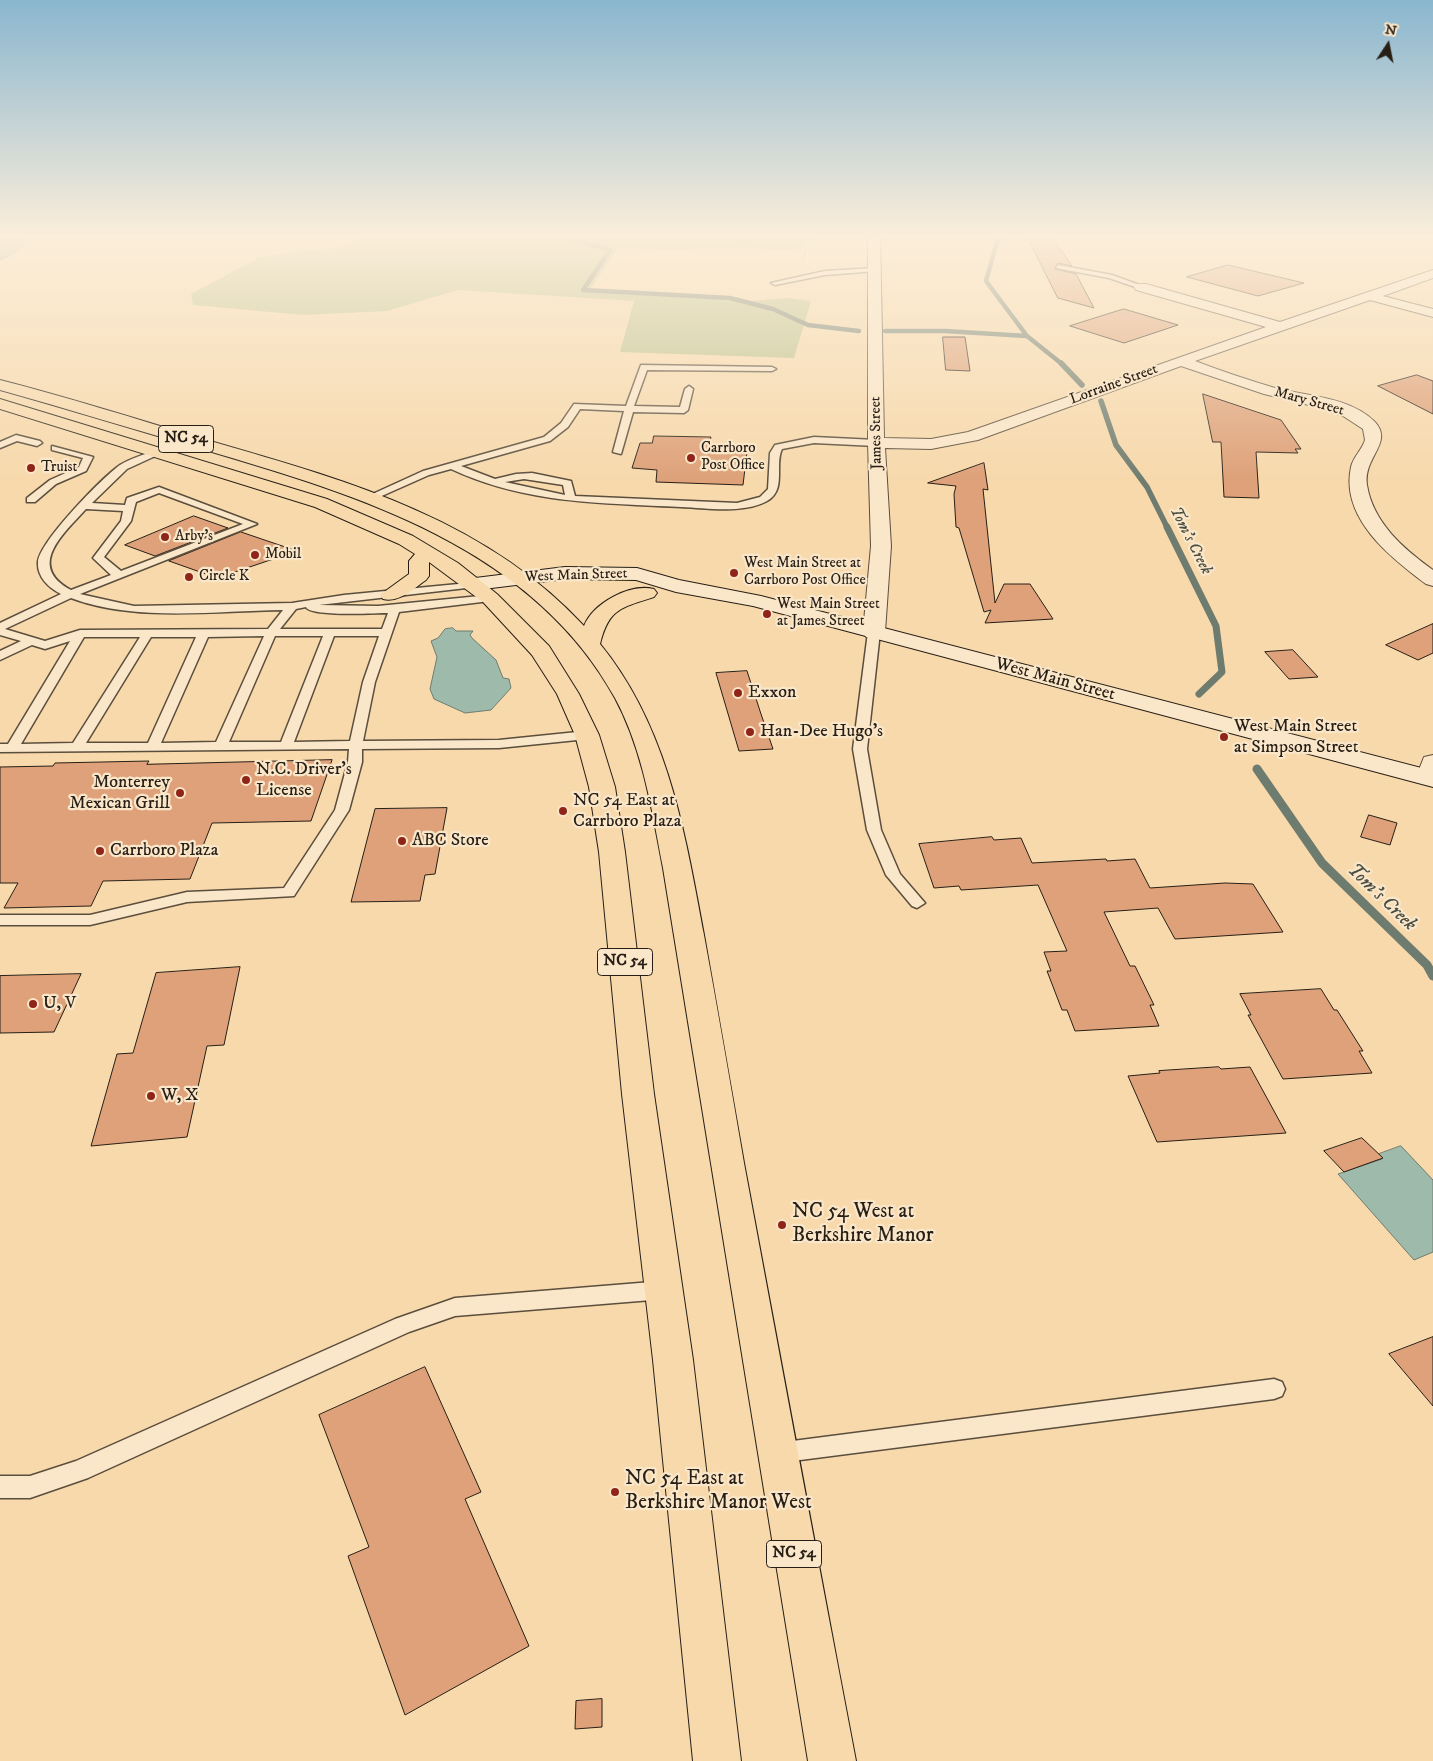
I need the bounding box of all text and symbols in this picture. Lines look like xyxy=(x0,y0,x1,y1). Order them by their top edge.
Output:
north arrow xyxy=(1363,20,1413,70)
text: N xyxy=(1384,20,1398,40)
street label: Lorraine Street xyxy=(1068,361,1160,409)
street label: Mary Street xyxy=(1272,383,1346,421)
street label: James Street xyxy=(867,396,887,470)
road number: NC 54 xyxy=(158,426,214,452)
place label: Carrboro Post Office xyxy=(701,440,765,475)
marker: Carrboro Post Office xyxy=(685,452,697,464)
place label: Truist xyxy=(41,459,77,477)
marker: Truist xyxy=(25,462,37,474)
water label: Tom's Creek xyxy=(1165,504,1215,578)
place label: Arby's xyxy=(175,528,213,546)
marker: Arby's xyxy=(159,531,171,543)
place label: Mobil xyxy=(265,546,301,564)
marker: Mobil xyxy=(249,549,261,561)
place label: West Main Street at Carrboro Post Office xyxy=(744,555,866,590)
street label: West Main Street xyxy=(524,565,628,587)
marker: West Main Street at Carrboro Post Office xyxy=(728,567,740,579)
place label: Circle K xyxy=(199,568,249,586)
marker: Circle K xyxy=(183,571,195,583)
place label: West Main Street at James Street xyxy=(777,596,880,631)
marker: West Main Street at James Street xyxy=(761,608,773,620)
street label: West Main Street xyxy=(993,654,1117,706)
place label: Exxon xyxy=(748,682,797,704)
marker: Exxon xyxy=(732,687,744,699)
place label: West Main Street at Simpson Street xyxy=(1234,716,1359,759)
place label: Han-Dee Hugo's xyxy=(760,721,883,743)
marker: Han-Dee Hugo's xyxy=(744,726,756,738)
marker: West Main Street at Simpson Street xyxy=(1218,731,1230,743)
place label: N.C. Driver's License xyxy=(256,759,352,802)
place label: Monterrey Mexican Grill xyxy=(69,772,170,814)
marker: N.C. Driver's License xyxy=(240,774,252,786)
marker: Monterrey Mexican Grill xyxy=(174,787,186,799)
place label: NC 54 East at Carrboro Plaza xyxy=(573,790,681,832)
marker: NC 54 East at Carrboro Plaza xyxy=(557,805,569,817)
place label: ABC Store xyxy=(412,830,489,852)
marker: ABC Store xyxy=(396,835,408,847)
place label: Carrboro Plaza xyxy=(110,840,218,862)
marker: Carrboro Plaza xyxy=(94,845,106,857)
water label: Tom's Creek xyxy=(1342,859,1420,937)
road number: NC 54 xyxy=(598,949,652,976)
place label: U, V xyxy=(43,993,76,1015)
marker: U, V xyxy=(27,998,39,1010)
place label: W, X xyxy=(161,1085,198,1107)
marker: W, X xyxy=(145,1090,157,1102)
place label: NC 54 West at Berkshire Manor xyxy=(792,1200,934,1250)
marker: NC 54 West at Berkshire Manor xyxy=(776,1219,788,1231)
place label: NC 54 East at Berkshire Manor West xyxy=(625,1467,812,1517)
marker: NC 54 East at Berkshire Manor West xyxy=(609,1486,621,1498)
road number: NC 54 xyxy=(766,1540,822,1568)

